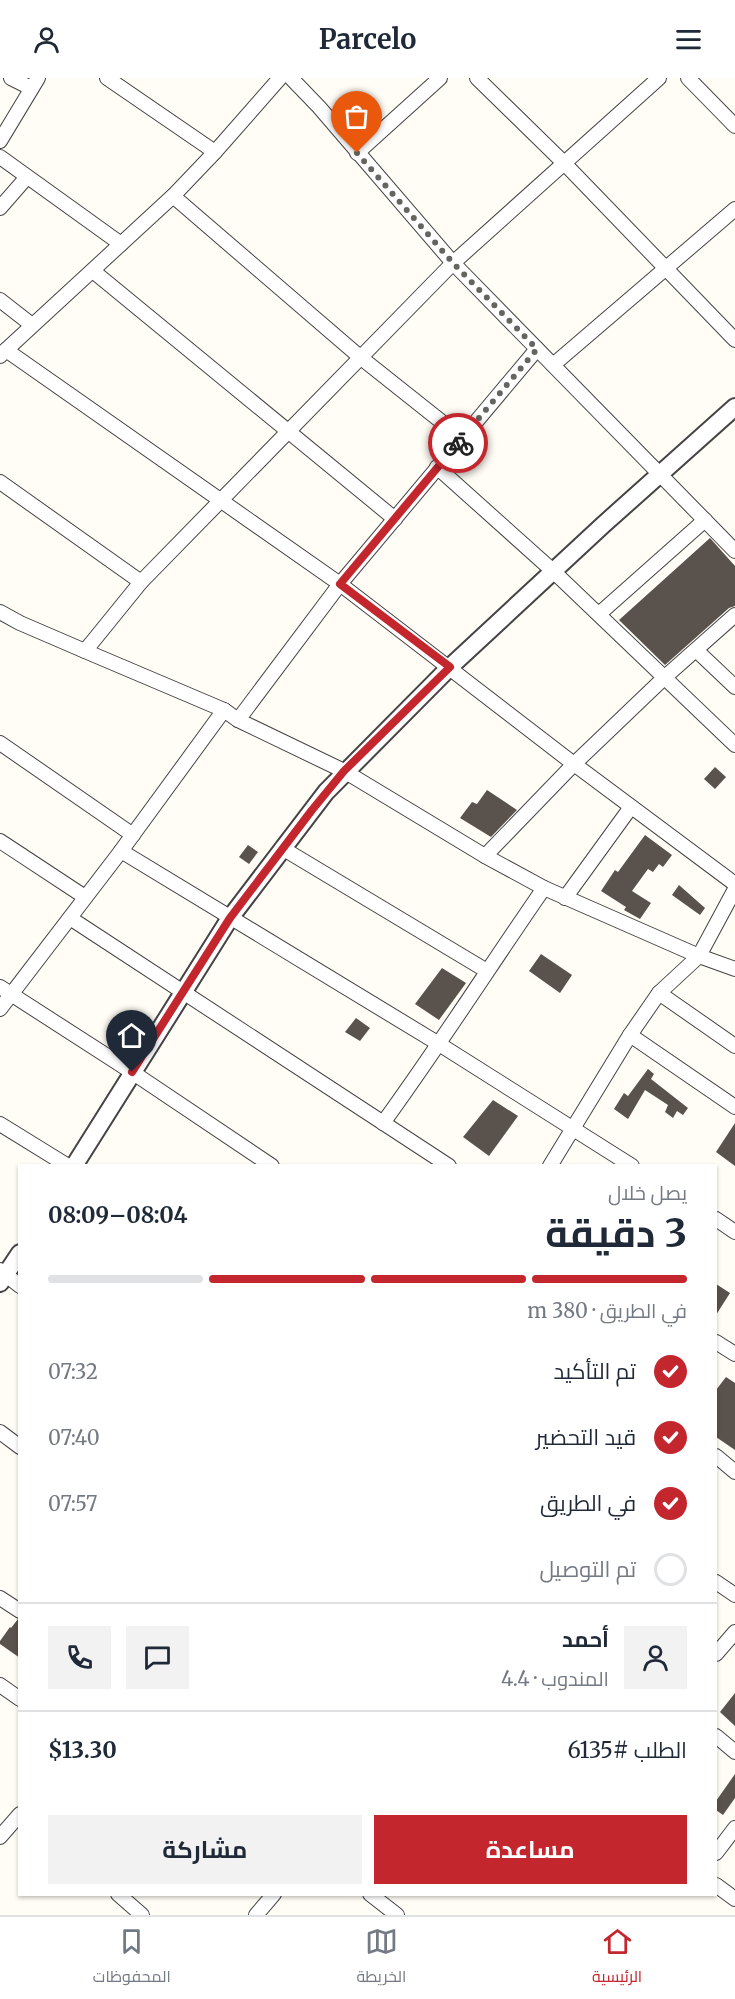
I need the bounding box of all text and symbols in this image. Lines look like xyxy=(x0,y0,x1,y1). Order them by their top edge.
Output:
text: Parcelo xyxy=(319,22,416,56)
icon: person xyxy=(30,23,63,56)
icon: menu xyxy=(672,23,705,56)
pin xyxy=(331,91,382,153)
icon: bag xyxy=(340,100,373,133)
courier xyxy=(428,413,488,473)
icon: bike xyxy=(442,427,475,460)
pin xyxy=(106,1010,157,1072)
icon: home xyxy=(115,1019,148,1052)
text: يصل خلال xyxy=(608,1180,687,1205)
text: 08:04–08:09 xyxy=(48,1201,188,1229)
text: 3 دقيقة xyxy=(545,1209,687,1258)
text: في الطريق · 380 m xyxy=(527,1298,687,1323)
icon: check xyxy=(654,1355,687,1388)
text: تم التأكيد xyxy=(553,1357,636,1385)
text: 07:32 xyxy=(48,1359,98,1384)
icon: check xyxy=(654,1421,687,1454)
text: قيد التحضير xyxy=(536,1423,636,1451)
text: 07:40 xyxy=(48,1425,100,1450)
icon: check xyxy=(654,1487,687,1520)
text: في الطريق xyxy=(540,1489,636,1517)
text: 07:57 xyxy=(48,1491,98,1516)
text: تم التوصيل xyxy=(539,1555,636,1583)
text: أحمد xyxy=(562,1625,609,1653)
button: phone xyxy=(48,1626,111,1689)
button: chat xyxy=(126,1626,189,1689)
button: person xyxy=(624,1626,687,1689)
text: المندوب · 4.4 xyxy=(501,1666,609,1691)
text: $13.30 xyxy=(48,1736,117,1764)
text: الطلب #6135 xyxy=(568,1736,687,1764)
button: مشاركة xyxy=(48,1815,362,1884)
button: مساعدة xyxy=(374,1815,687,1884)
tab: المحفوظات xyxy=(93,1925,171,1991)
tab: الخريطة xyxy=(356,1925,406,1991)
tab: الرئيسية xyxy=(592,1925,642,1991)

